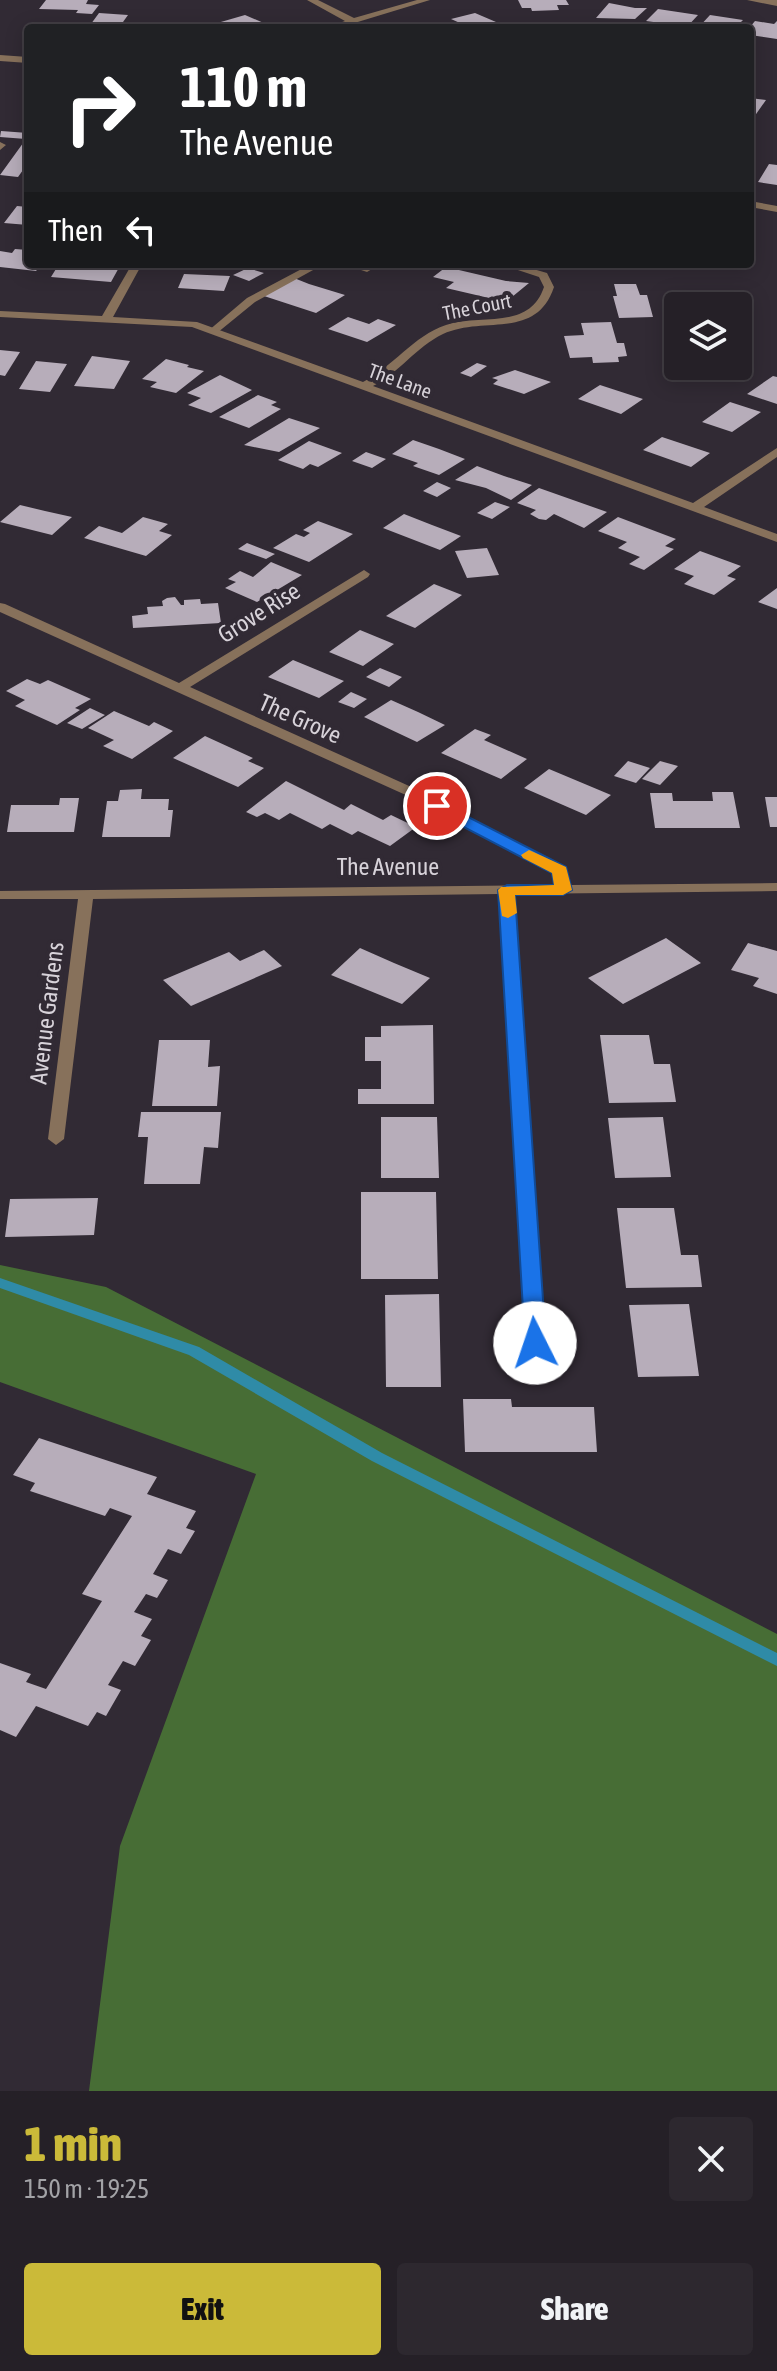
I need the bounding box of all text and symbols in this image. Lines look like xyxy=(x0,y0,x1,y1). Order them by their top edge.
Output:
text: 110 m xyxy=(180,55,307,119)
icon: right xyxy=(48,56,152,160)
text: The Avenue xyxy=(180,121,333,163)
icon: left xyxy=(119,208,163,252)
text: Then xyxy=(48,213,103,247)
street label: The Court xyxy=(441,289,513,324)
map controls xyxy=(664,292,752,380)
button: layers xyxy=(664,292,752,380)
street label: The Lane xyxy=(365,358,435,403)
street label: Grove Rise xyxy=(213,577,305,648)
street label: The Grove xyxy=(255,688,346,749)
pin xyxy=(403,772,471,840)
icon: arrive xyxy=(415,784,459,828)
street label: The Avenue xyxy=(337,853,439,880)
street label: Avenue Gardens xyxy=(24,940,69,1086)
position arrow xyxy=(493,1301,577,1385)
text: 1 min xyxy=(24,2116,122,2171)
button: close xyxy=(669,2117,753,2201)
text: 150 m · 19:25 xyxy=(24,2174,149,2204)
button: Exit xyxy=(24,2263,381,2355)
button: Share xyxy=(397,2263,753,2355)

